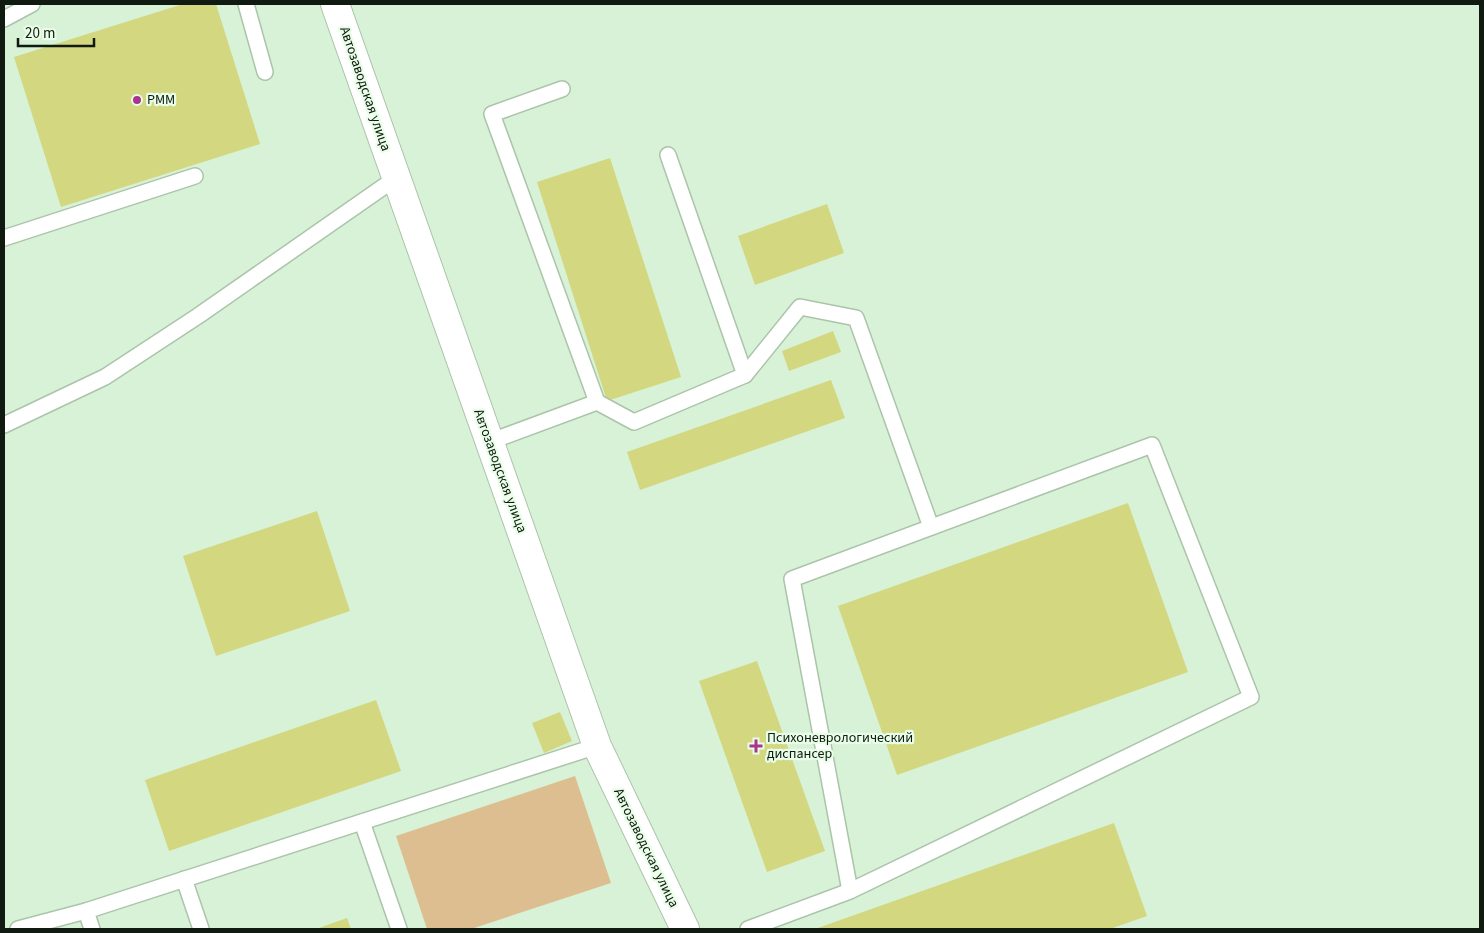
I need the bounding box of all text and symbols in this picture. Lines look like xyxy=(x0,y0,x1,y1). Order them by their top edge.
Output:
scale bar xyxy=(18,15,94,47)
text: 20 m xyxy=(25,23,55,44)
street label: Автозаводская улица xyxy=(334,24,396,154)
place label: РММ xyxy=(147,90,175,110)
marker: РММ xyxy=(131,94,143,106)
street label: Автозаводская улица xyxy=(468,406,532,536)
place label: Психоневрологический диспансер xyxy=(767,728,913,764)
marker: Психоневрологический диспансер xyxy=(749,739,763,753)
street label: Автозаводская улица xyxy=(608,785,684,911)

